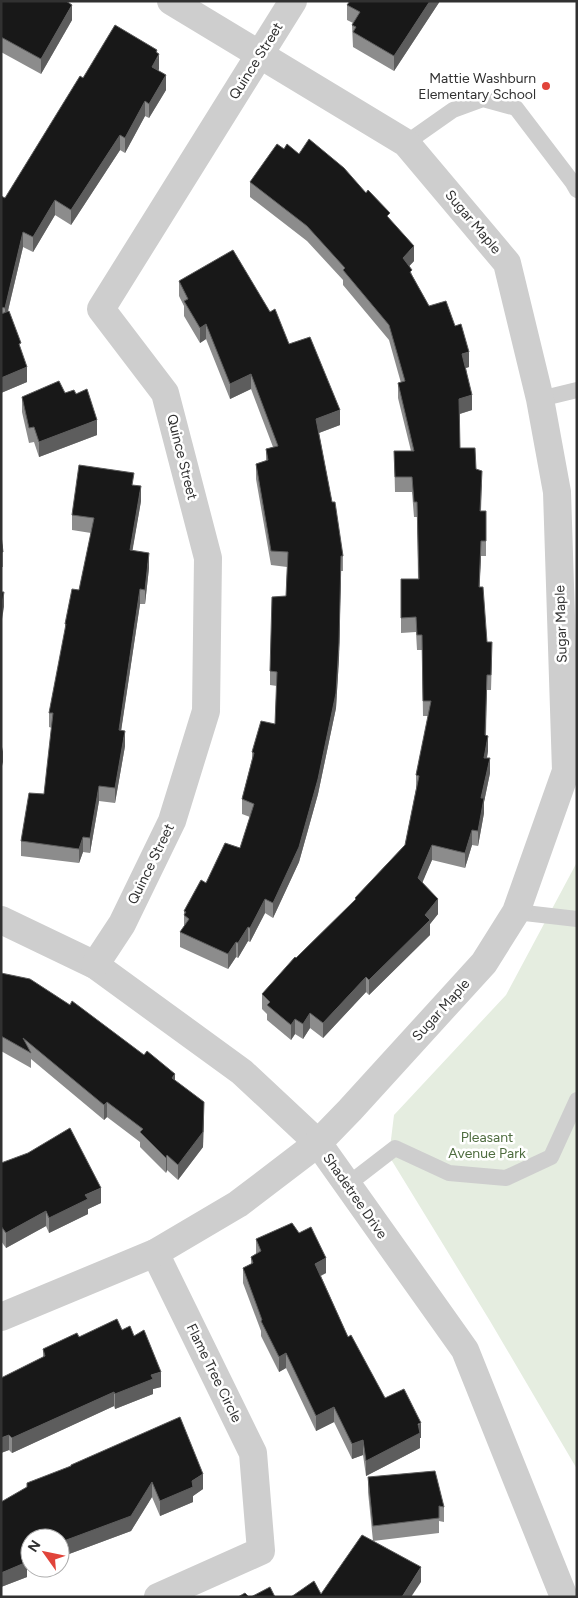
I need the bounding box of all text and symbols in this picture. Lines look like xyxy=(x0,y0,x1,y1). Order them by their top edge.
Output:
street label: Quince Street xyxy=(226,19,286,103)
place label: Mattie Washburn Elementary School xyxy=(418,70,536,103)
marker: Mattie Washburn Elementary School xyxy=(540,80,552,92)
street label: Sugar Maple xyxy=(441,187,505,258)
street label: Quince Street xyxy=(163,412,201,502)
street label: Sugar Maple xyxy=(551,584,571,663)
street label: Quince Street xyxy=(124,821,178,907)
street label: Sugar Maple xyxy=(409,975,474,1045)
park label: Pleasant Avenue Park xyxy=(448,1129,526,1162)
street label: Shadetree Drive xyxy=(319,1150,391,1242)
street label: Flame Tree Circle xyxy=(183,1321,245,1425)
north arrow xyxy=(20,1528,70,1578)
text: N xyxy=(24,1537,45,1555)

